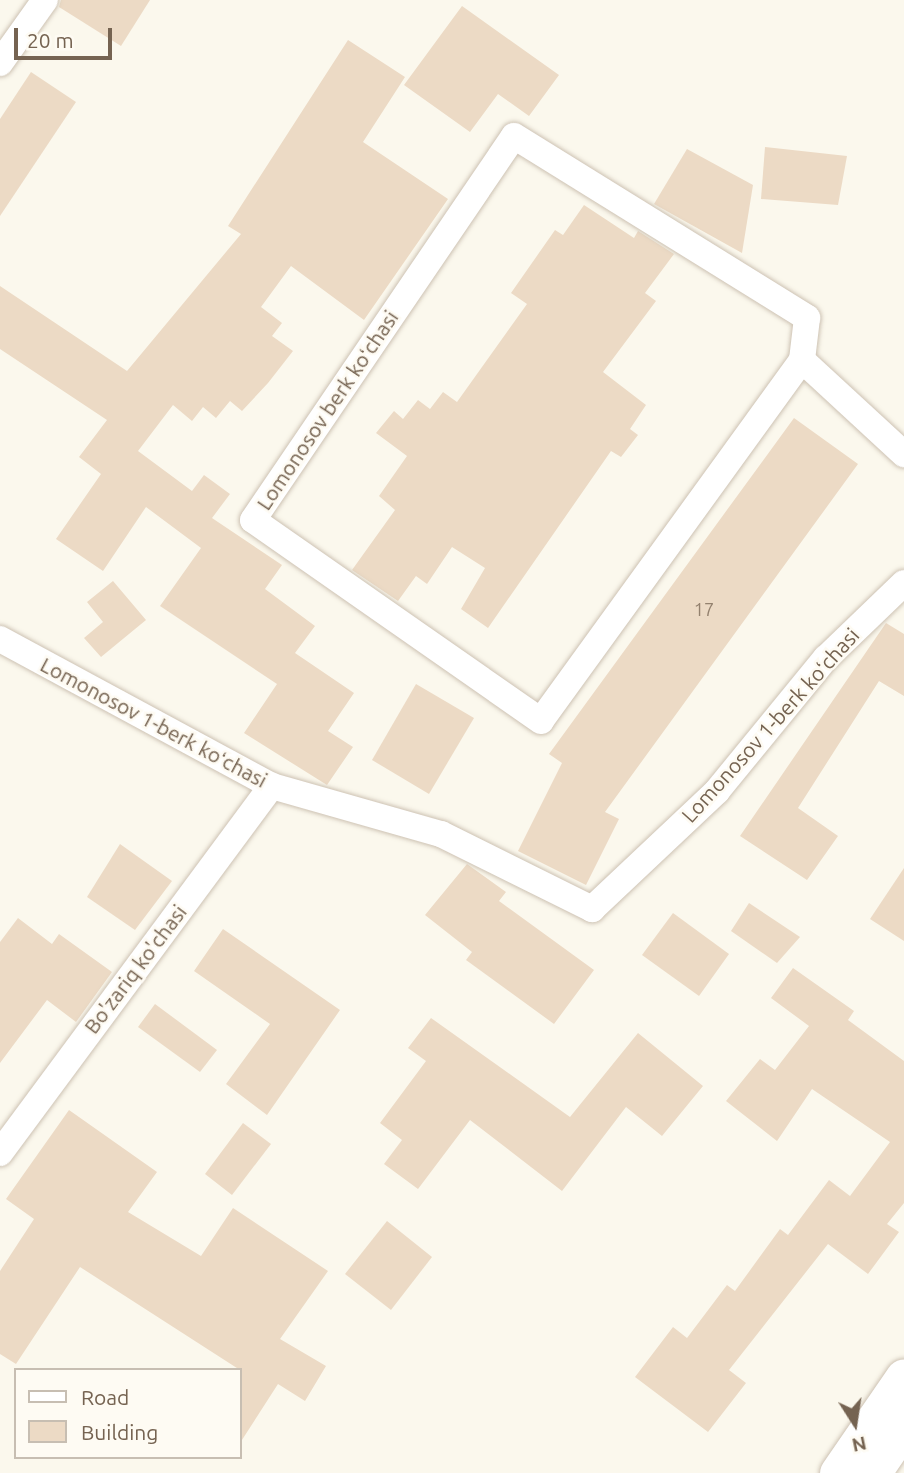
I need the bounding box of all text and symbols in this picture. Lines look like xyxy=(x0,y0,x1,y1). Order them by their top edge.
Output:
scale bar xyxy=(18,14,116,58)
text: 20 m xyxy=(27,28,74,52)
street label: Lomonosov berk koʻchasi xyxy=(251,305,403,515)
house number: 17 xyxy=(694,598,714,620)
street label: Lomonosov 1-berk koʻchasi xyxy=(676,623,864,827)
street label: Lomonosov 1-berk koʻchasi xyxy=(36,651,272,793)
street label: Bo'zariq ko'chasi xyxy=(78,900,192,1038)
legend xyxy=(14,1368,242,1459)
text: Road xyxy=(81,1385,129,1409)
north arrow xyxy=(820,1389,890,1459)
text: Building xyxy=(81,1420,158,1444)
text: N xyxy=(850,1432,869,1457)

